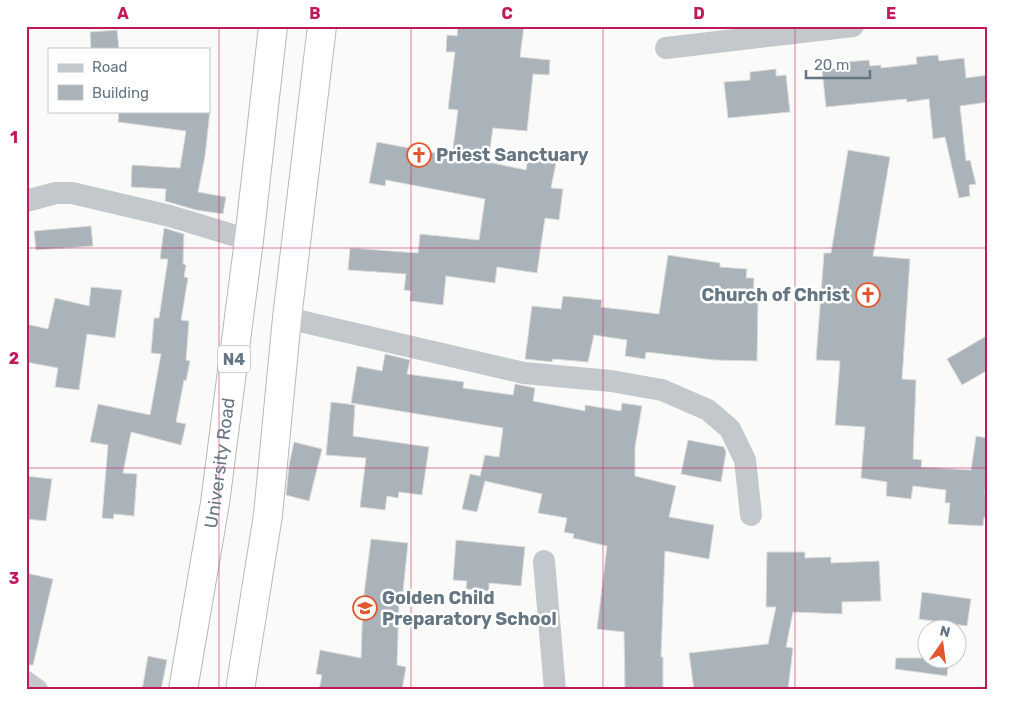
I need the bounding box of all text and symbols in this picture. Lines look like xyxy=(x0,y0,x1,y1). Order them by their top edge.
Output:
text: A xyxy=(117,4,129,23)
text: B xyxy=(309,4,321,23)
text: C xyxy=(501,4,513,23)
text: D xyxy=(693,4,705,23)
text: E xyxy=(886,4,896,23)
legend xyxy=(48,48,210,112)
scale bar xyxy=(806,48,870,80)
text: 20 m xyxy=(814,56,849,74)
text: Road xyxy=(92,58,128,76)
text: Building xyxy=(92,84,149,102)
text: 1 xyxy=(10,128,18,147)
church icon: Priest Sanctuary xyxy=(406,142,432,168)
place label: Priest Sanctuary xyxy=(436,144,589,166)
church icon: Church of Christ xyxy=(855,282,881,308)
place label: Church of Christ xyxy=(702,284,850,306)
road number: N4 xyxy=(218,346,250,372)
text: 2 xyxy=(9,349,19,368)
street label: University Road xyxy=(200,396,240,530)
text: 3 xyxy=(9,569,19,588)
place label: Golden Child Preparatory School xyxy=(382,587,557,630)
school or university icon: Golden Child Preparatory School xyxy=(352,595,378,621)
north arrow xyxy=(916,618,966,668)
text: N xyxy=(938,622,952,641)

